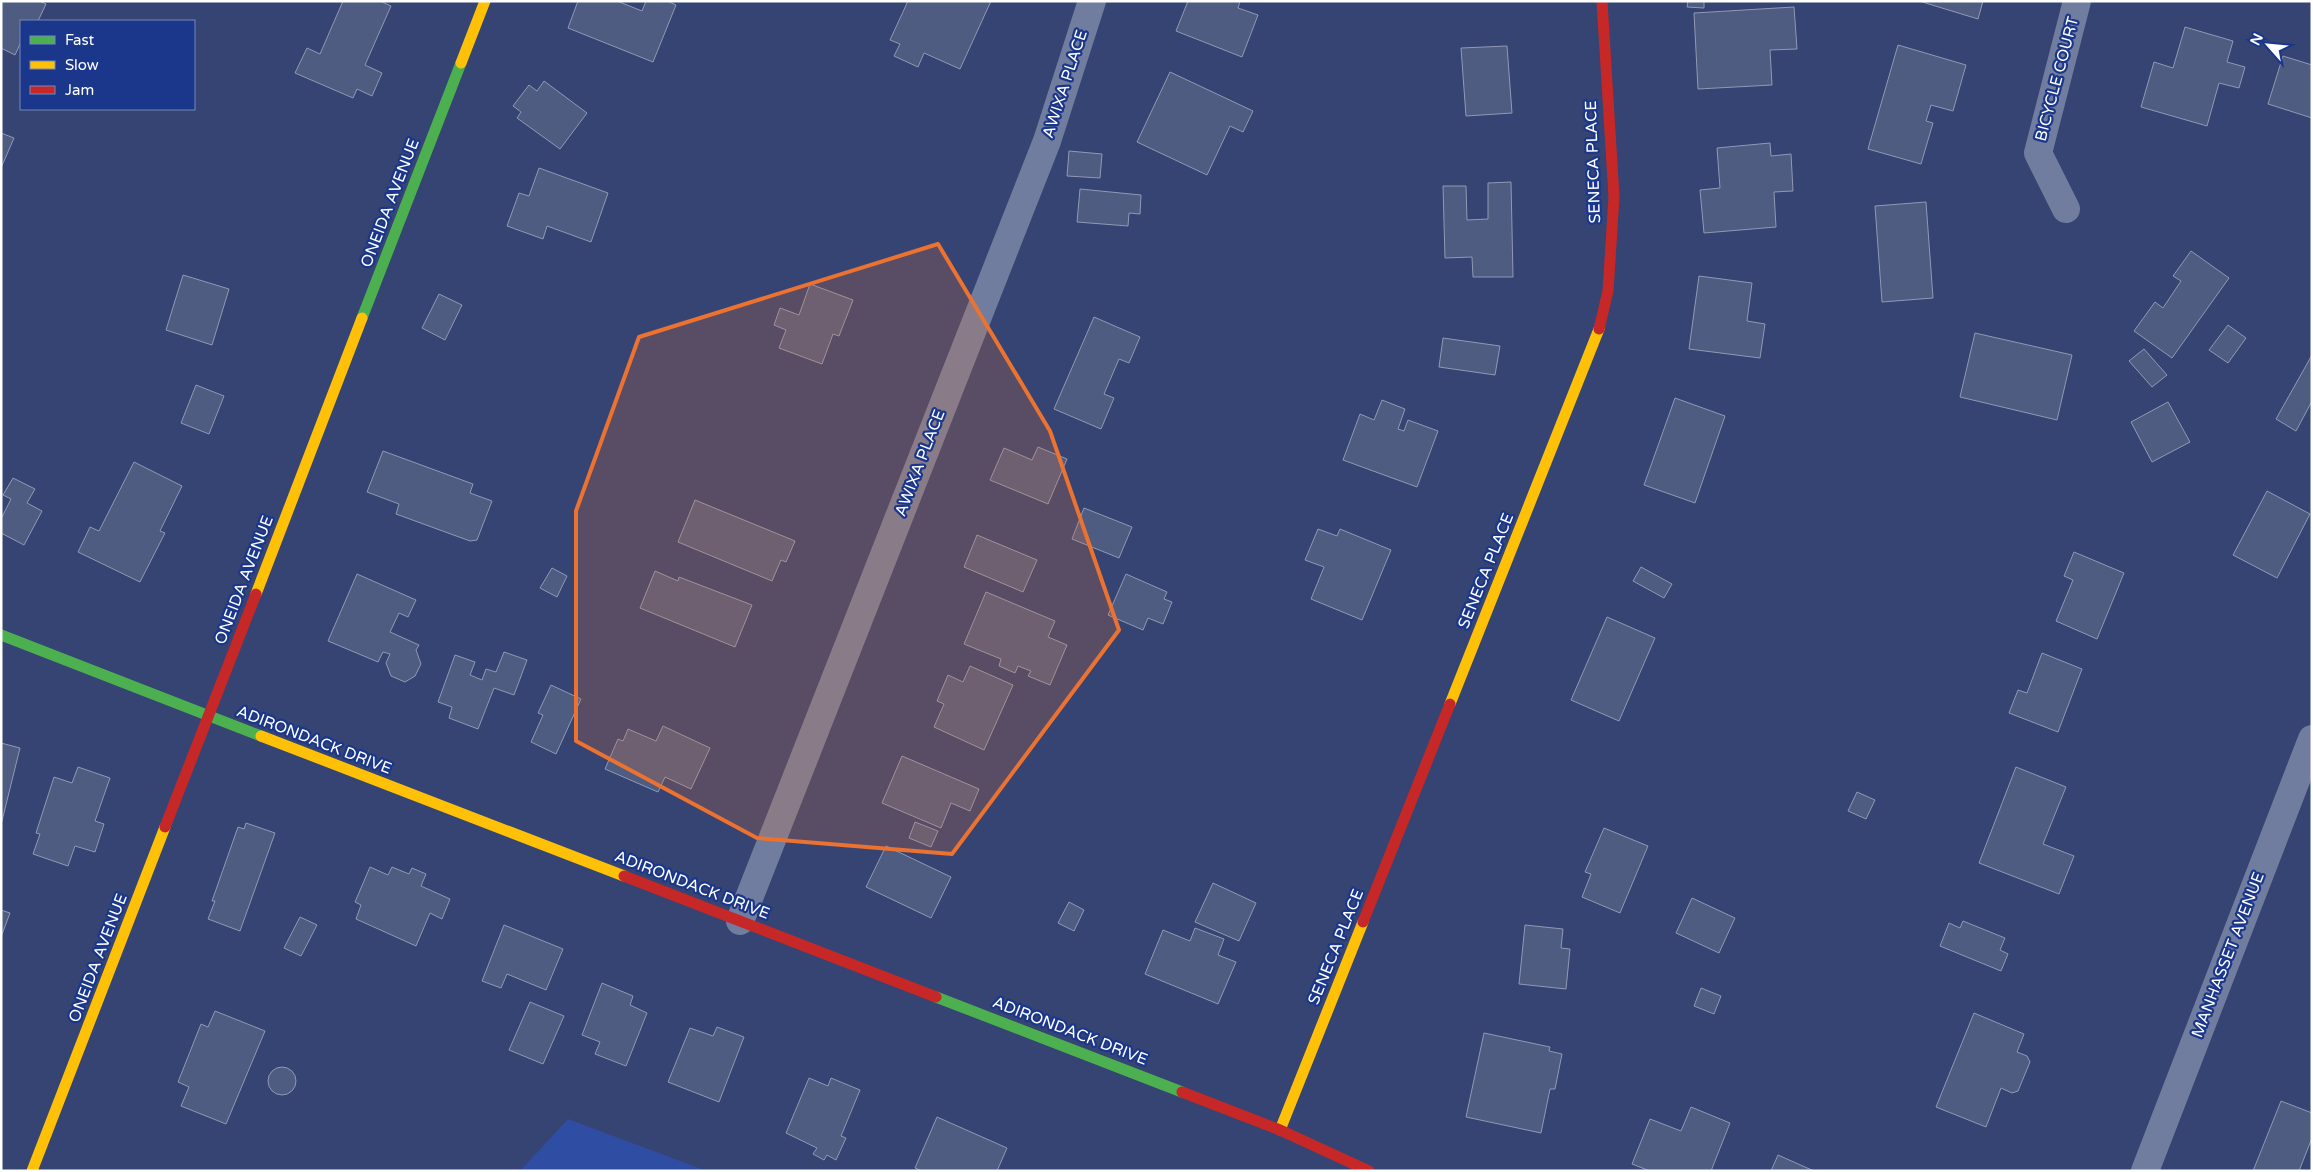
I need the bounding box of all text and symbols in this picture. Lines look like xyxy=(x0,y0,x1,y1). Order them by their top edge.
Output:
street label: BICYCLE COURT xyxy=(2031,14,2083,144)
legend xyxy=(20,20,195,110)
north arrow xyxy=(2243,20,2293,70)
street label: AWIXA PLACE xyxy=(1038,27,1092,141)
text: N xyxy=(2247,30,2267,48)
text: Fast xyxy=(65,31,95,49)
text: Slow xyxy=(65,56,99,74)
text: Jam xyxy=(65,81,94,99)
street label: SENECA PLACE xyxy=(1581,100,1605,224)
street label: ONEIDA AVENUE xyxy=(356,136,424,270)
street label: AWIXA PLACE xyxy=(890,407,950,519)
street label: SENECA PLACE xyxy=(1454,510,1518,632)
street label: ONEIDA AVENUE xyxy=(210,513,278,647)
street label: ADIRONDACK DRIVE xyxy=(234,701,394,779)
street label: ADIRONDACK DRIVE xyxy=(612,846,772,924)
street label: MANHASSET AVENUE xyxy=(2187,869,2269,1041)
street label: SENECA PLACE xyxy=(1304,886,1368,1008)
street label: ONEIDA AVENUE xyxy=(64,891,132,1025)
street label: ADIRONDACK DRIVE xyxy=(990,992,1150,1070)

